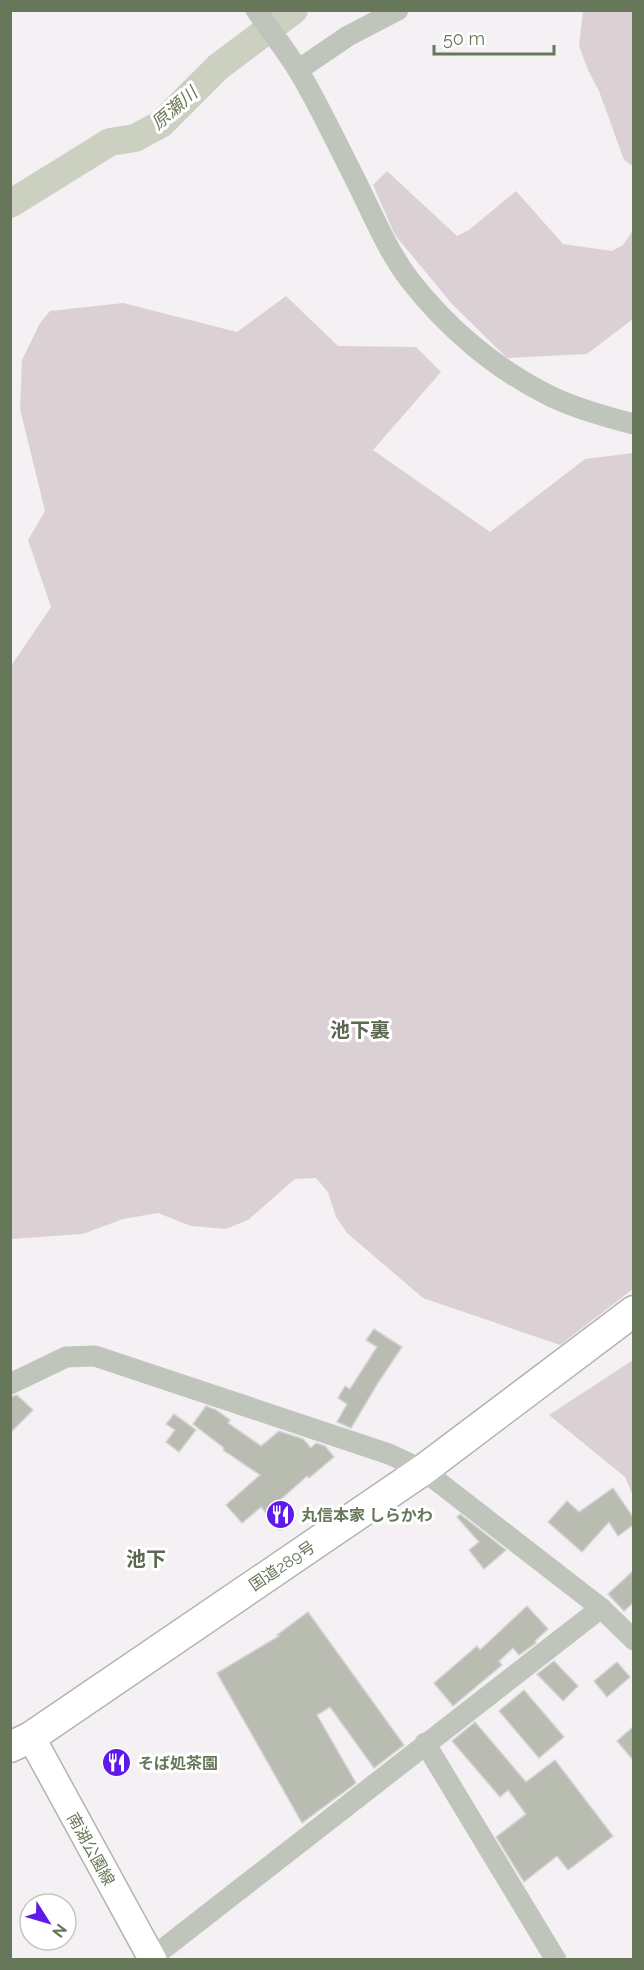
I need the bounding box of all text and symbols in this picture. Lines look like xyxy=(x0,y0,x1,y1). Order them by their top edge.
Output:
scale bar xyxy=(434,18,554,56)
text: 50 m xyxy=(443,28,485,49)
water label: 原瀬川 xyxy=(147,81,203,134)
district label: 池下裏 xyxy=(330,1018,390,1042)
restaurant icon: 丸信本家 しらかわ xyxy=(264,1499,296,1531)
place label: 丸信本家 しらかわ xyxy=(301,1506,433,1525)
street label: 国道289号 xyxy=(246,1537,318,1595)
district label: 池下 xyxy=(126,1547,166,1571)
restaurant icon: そば処茶園 xyxy=(101,1747,133,1779)
place label: そば処茶園 xyxy=(138,1754,218,1773)
street label: 南湖公園線 xyxy=(63,1809,119,1889)
north arrow xyxy=(18,1892,78,1952)
text: N xyxy=(48,1920,71,1941)

